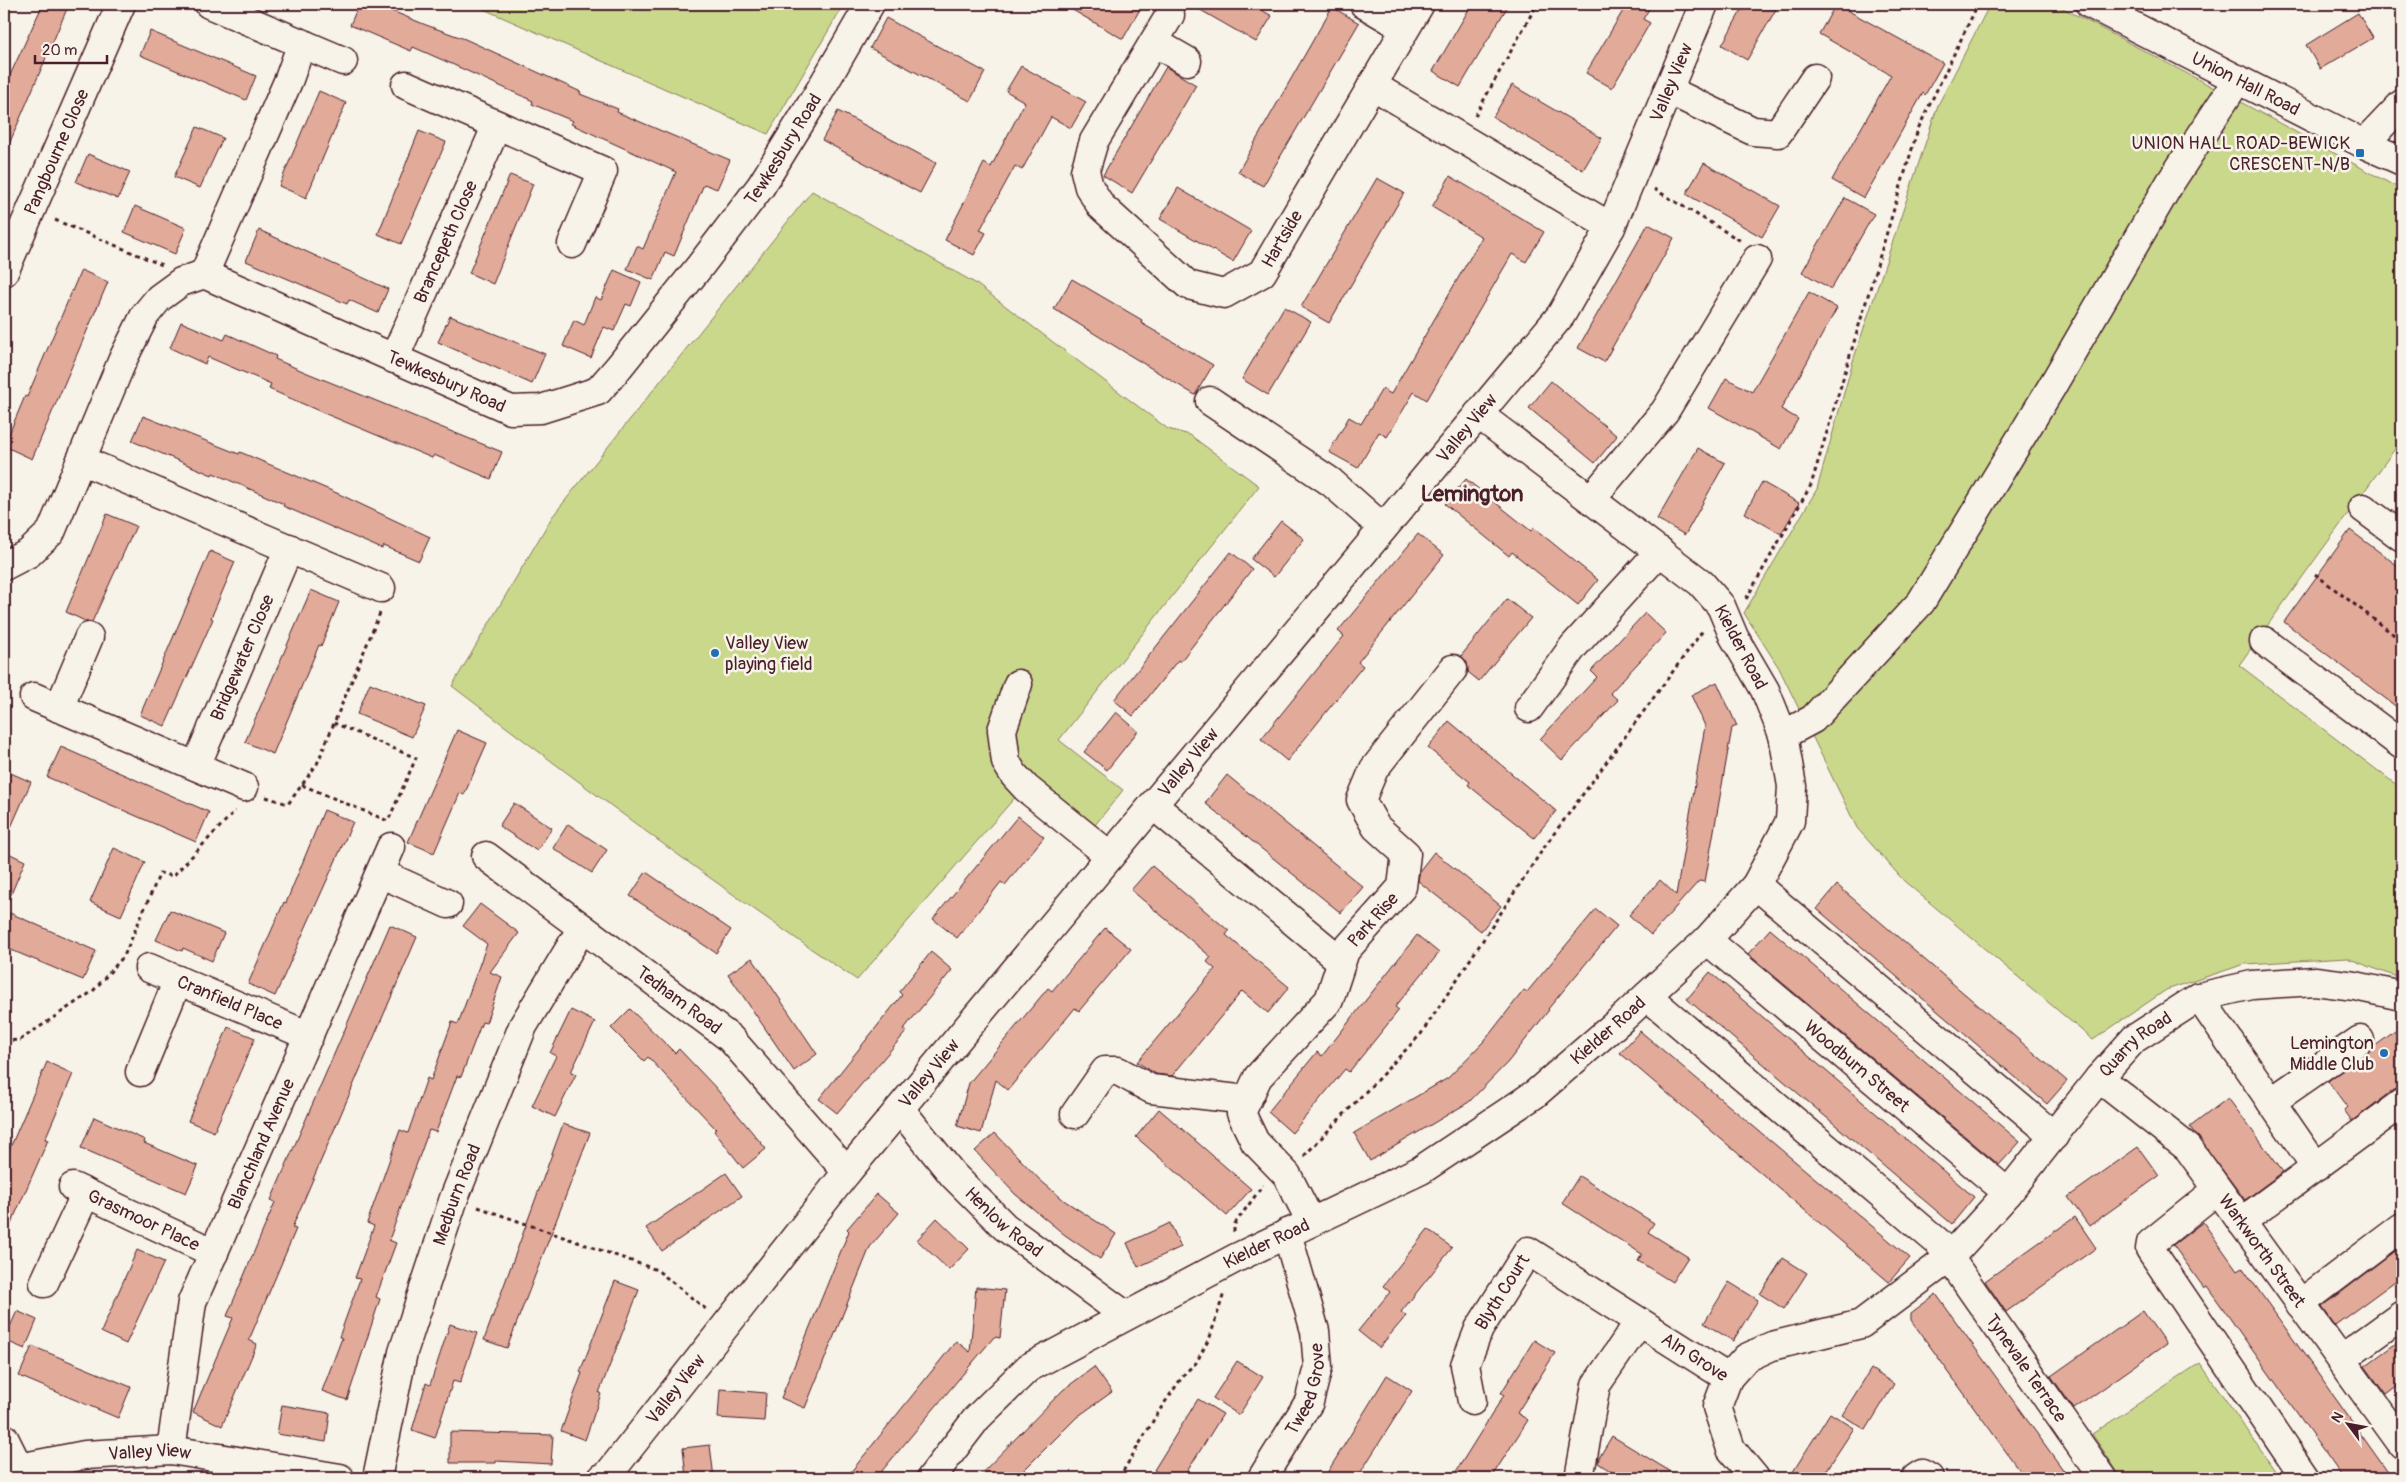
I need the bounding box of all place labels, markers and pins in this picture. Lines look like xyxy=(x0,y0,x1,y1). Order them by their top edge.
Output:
place label: UNION HALL ROAD-BEWICK CRESCENT-N/B xyxy=(2132,132,2350,176)
marker: UNION HALL ROAD-BEWICK CRESCENT-N/B xyxy=(2354,147,2366,159)
place label: Valley View playing field xyxy=(725,632,813,676)
marker: Valley View playing field xyxy=(709,647,721,659)
place label: Lemington Middle Club xyxy=(2290,1032,2374,1076)
marker: Lemington Middle Club xyxy=(2378,1047,2390,1059)

